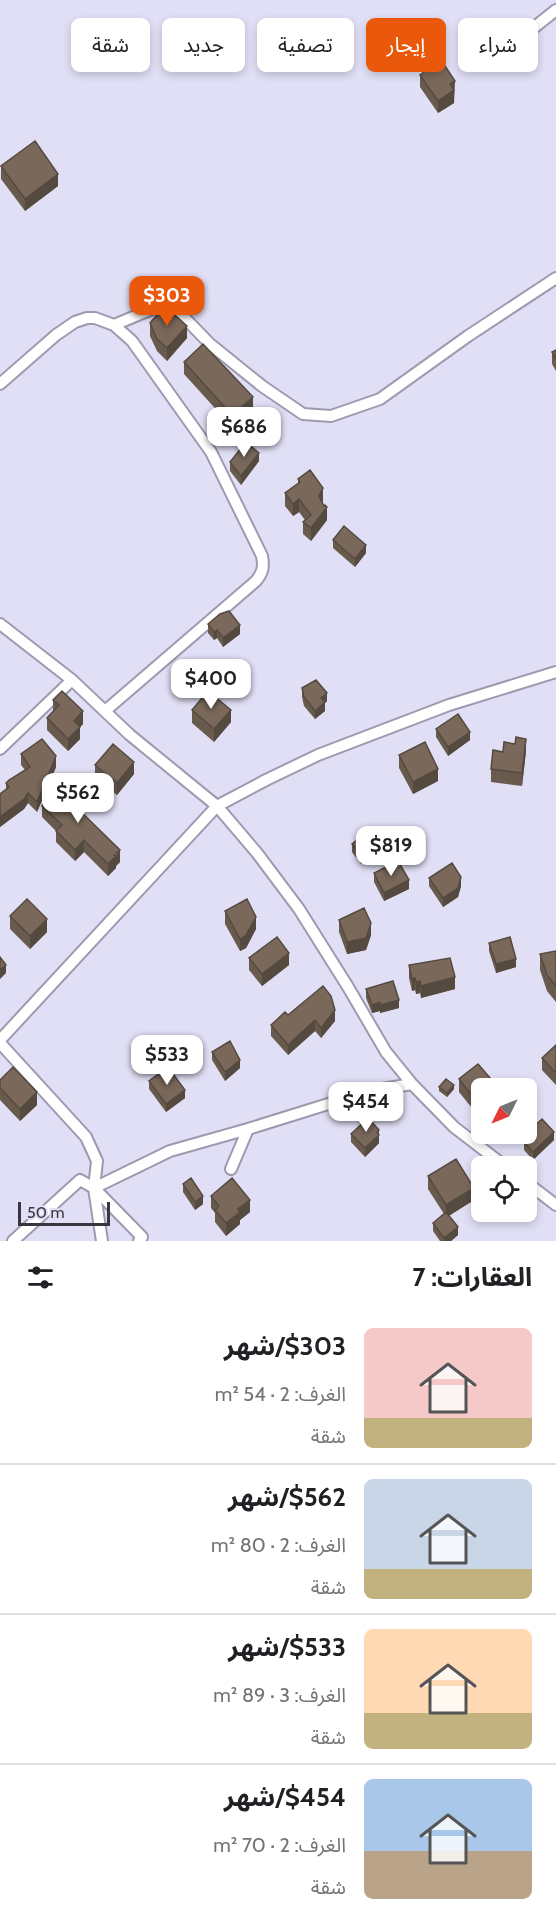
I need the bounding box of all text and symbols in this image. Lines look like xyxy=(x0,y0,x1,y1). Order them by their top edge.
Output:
chip: شقة xyxy=(71,18,150,72)
chip: جديد xyxy=(162,18,245,72)
chip: تصفية xyxy=(257,18,354,72)
chip: إيجار xyxy=(366,18,446,72)
chip: شراء xyxy=(458,18,538,72)
pin: $303 xyxy=(131,276,203,327)
text: $303 xyxy=(143,283,191,307)
pin: $686 xyxy=(208,407,280,458)
text: $686 xyxy=(221,414,267,438)
pin: $400 xyxy=(175,659,247,710)
text: $400 xyxy=(185,666,237,690)
pin: $562 xyxy=(42,773,114,824)
text: $562 xyxy=(56,780,100,804)
pin: $819 xyxy=(355,826,427,877)
text: $819 xyxy=(370,833,412,857)
pin: $533 xyxy=(131,1035,203,1086)
text: $533 xyxy=(145,1042,189,1066)
north arrow xyxy=(471,1078,537,1144)
map controls xyxy=(471,1078,537,1222)
pin: $454 xyxy=(330,1082,402,1133)
text: $454 xyxy=(342,1089,390,1113)
button: locate xyxy=(471,1156,537,1222)
scale bar xyxy=(18,1199,110,1226)
text: 50 m xyxy=(27,1203,64,1222)
icon: filters xyxy=(24,1261,57,1294)
text: العقارات: 7 xyxy=(412,1261,532,1293)
text: $303/شهر xyxy=(224,1330,346,1362)
icon: home xyxy=(412,1352,484,1424)
text: الغرف: 2 · 54 m² xyxy=(215,1382,346,1406)
text: شقة xyxy=(311,1424,346,1448)
text: $562/شهر xyxy=(228,1481,346,1513)
icon: home xyxy=(412,1503,484,1575)
text: الغرف: 2 · 80 m² xyxy=(211,1533,346,1557)
text: شقة xyxy=(311,1575,346,1599)
text: $533/شهر xyxy=(228,1631,346,1663)
icon: home xyxy=(412,1653,484,1725)
text: الغرف: 3 · 89 m² xyxy=(213,1683,346,1707)
text: شقة xyxy=(311,1725,346,1749)
text: $454/شهر xyxy=(224,1781,346,1813)
icon: home xyxy=(412,1803,484,1875)
text: الغرف: 2 · 70 m² xyxy=(213,1833,346,1857)
text: شقة xyxy=(311,1875,346,1899)

